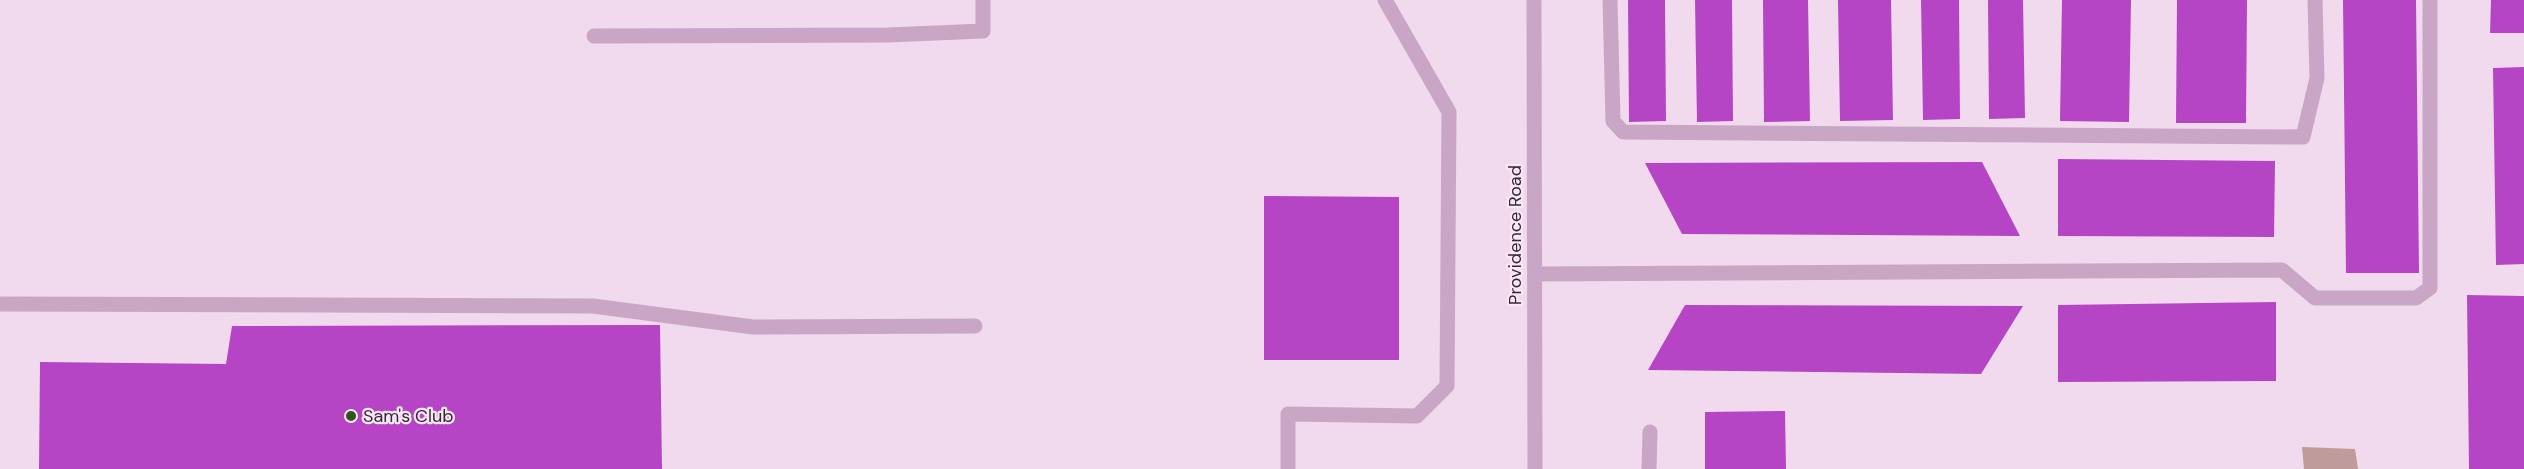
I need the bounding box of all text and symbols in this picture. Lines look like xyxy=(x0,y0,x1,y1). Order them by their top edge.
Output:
street label: Providence Road xyxy=(1503,165,1527,305)
place label: Sam's Club xyxy=(363,404,454,428)
marker: Sam's Club xyxy=(344,409,358,423)

